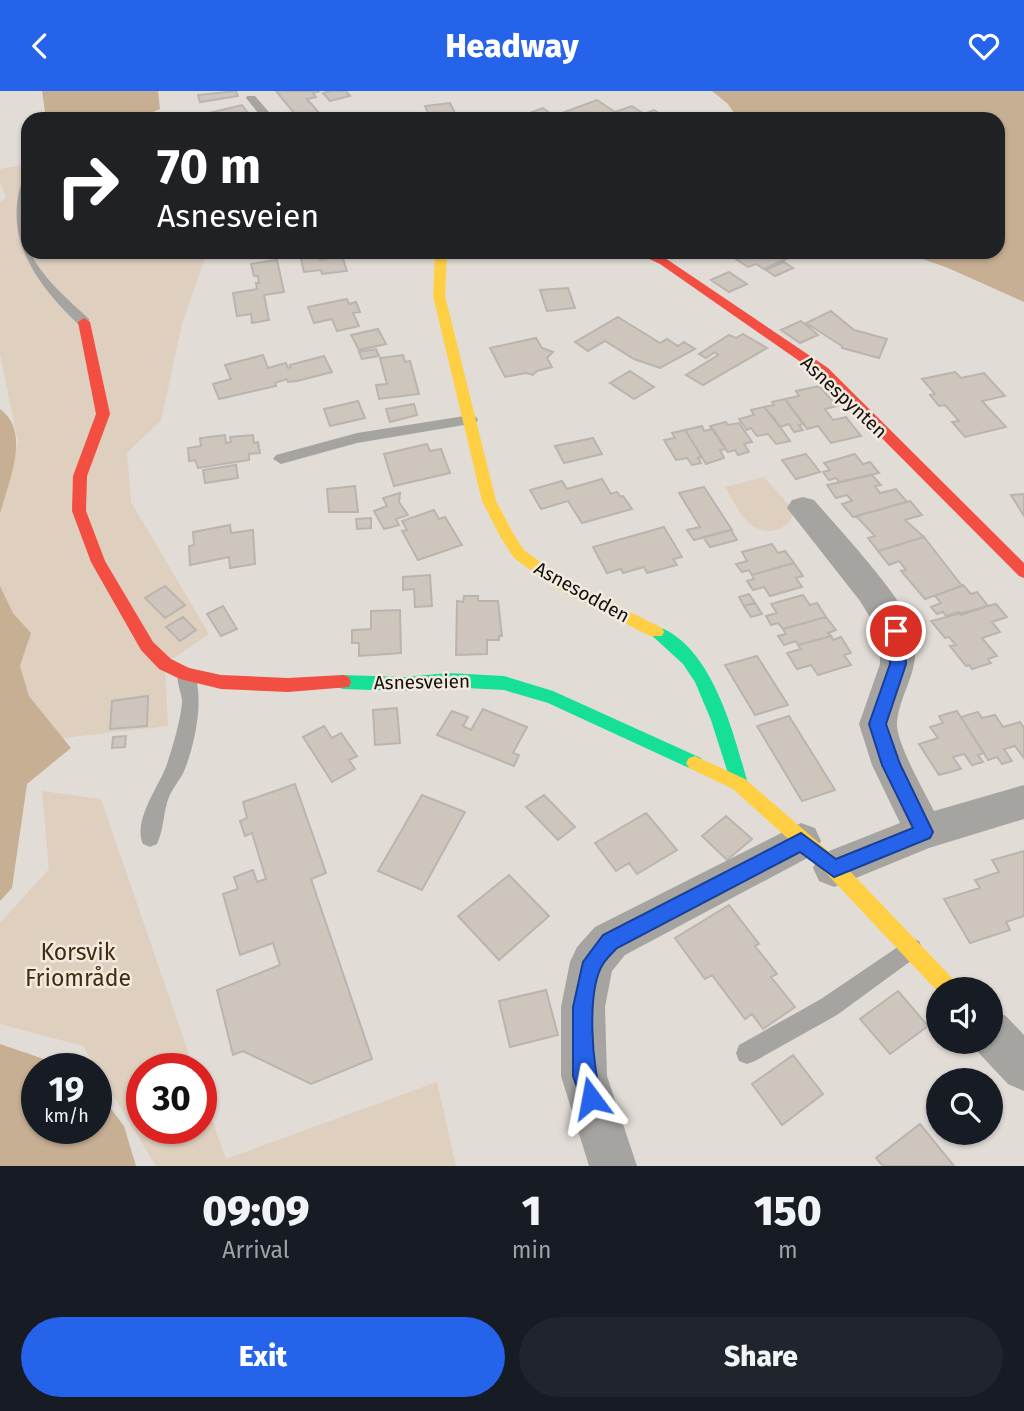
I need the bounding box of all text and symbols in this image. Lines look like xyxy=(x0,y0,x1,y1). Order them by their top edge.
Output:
icon: back xyxy=(21,27,59,65)
text: Headway xyxy=(445,27,579,65)
icon: heart xyxy=(965,27,1003,65)
text: 70 m xyxy=(157,137,261,196)
icon: right xyxy=(42,140,133,231)
text: Asnesveien xyxy=(157,197,319,235)
street label: Asnespynten xyxy=(796,351,892,443)
street label: Asnesodden xyxy=(530,556,634,628)
pin xyxy=(866,601,926,661)
icon: arrive xyxy=(877,612,915,650)
street label: Asnesveien xyxy=(374,670,470,694)
park label: Korsvik Friområde xyxy=(25,938,131,992)
map controls xyxy=(926,977,1003,1145)
button: sound xyxy=(926,977,1003,1054)
speed limit sign: 30 xyxy=(126,1053,217,1144)
position arrow xyxy=(554,1061,628,1135)
text: 19 xyxy=(49,1068,84,1110)
button: search xyxy=(926,1068,1003,1145)
text: km/h xyxy=(44,1105,89,1127)
text: 09:09 xyxy=(202,1186,309,1236)
text: 1 xyxy=(522,1186,542,1236)
text: 150 xyxy=(754,1186,822,1236)
text: Arrival xyxy=(222,1236,290,1264)
text: min xyxy=(512,1236,552,1264)
text: m xyxy=(778,1236,798,1264)
button: Exit xyxy=(21,1317,505,1397)
button: Share xyxy=(519,1317,1003,1397)

